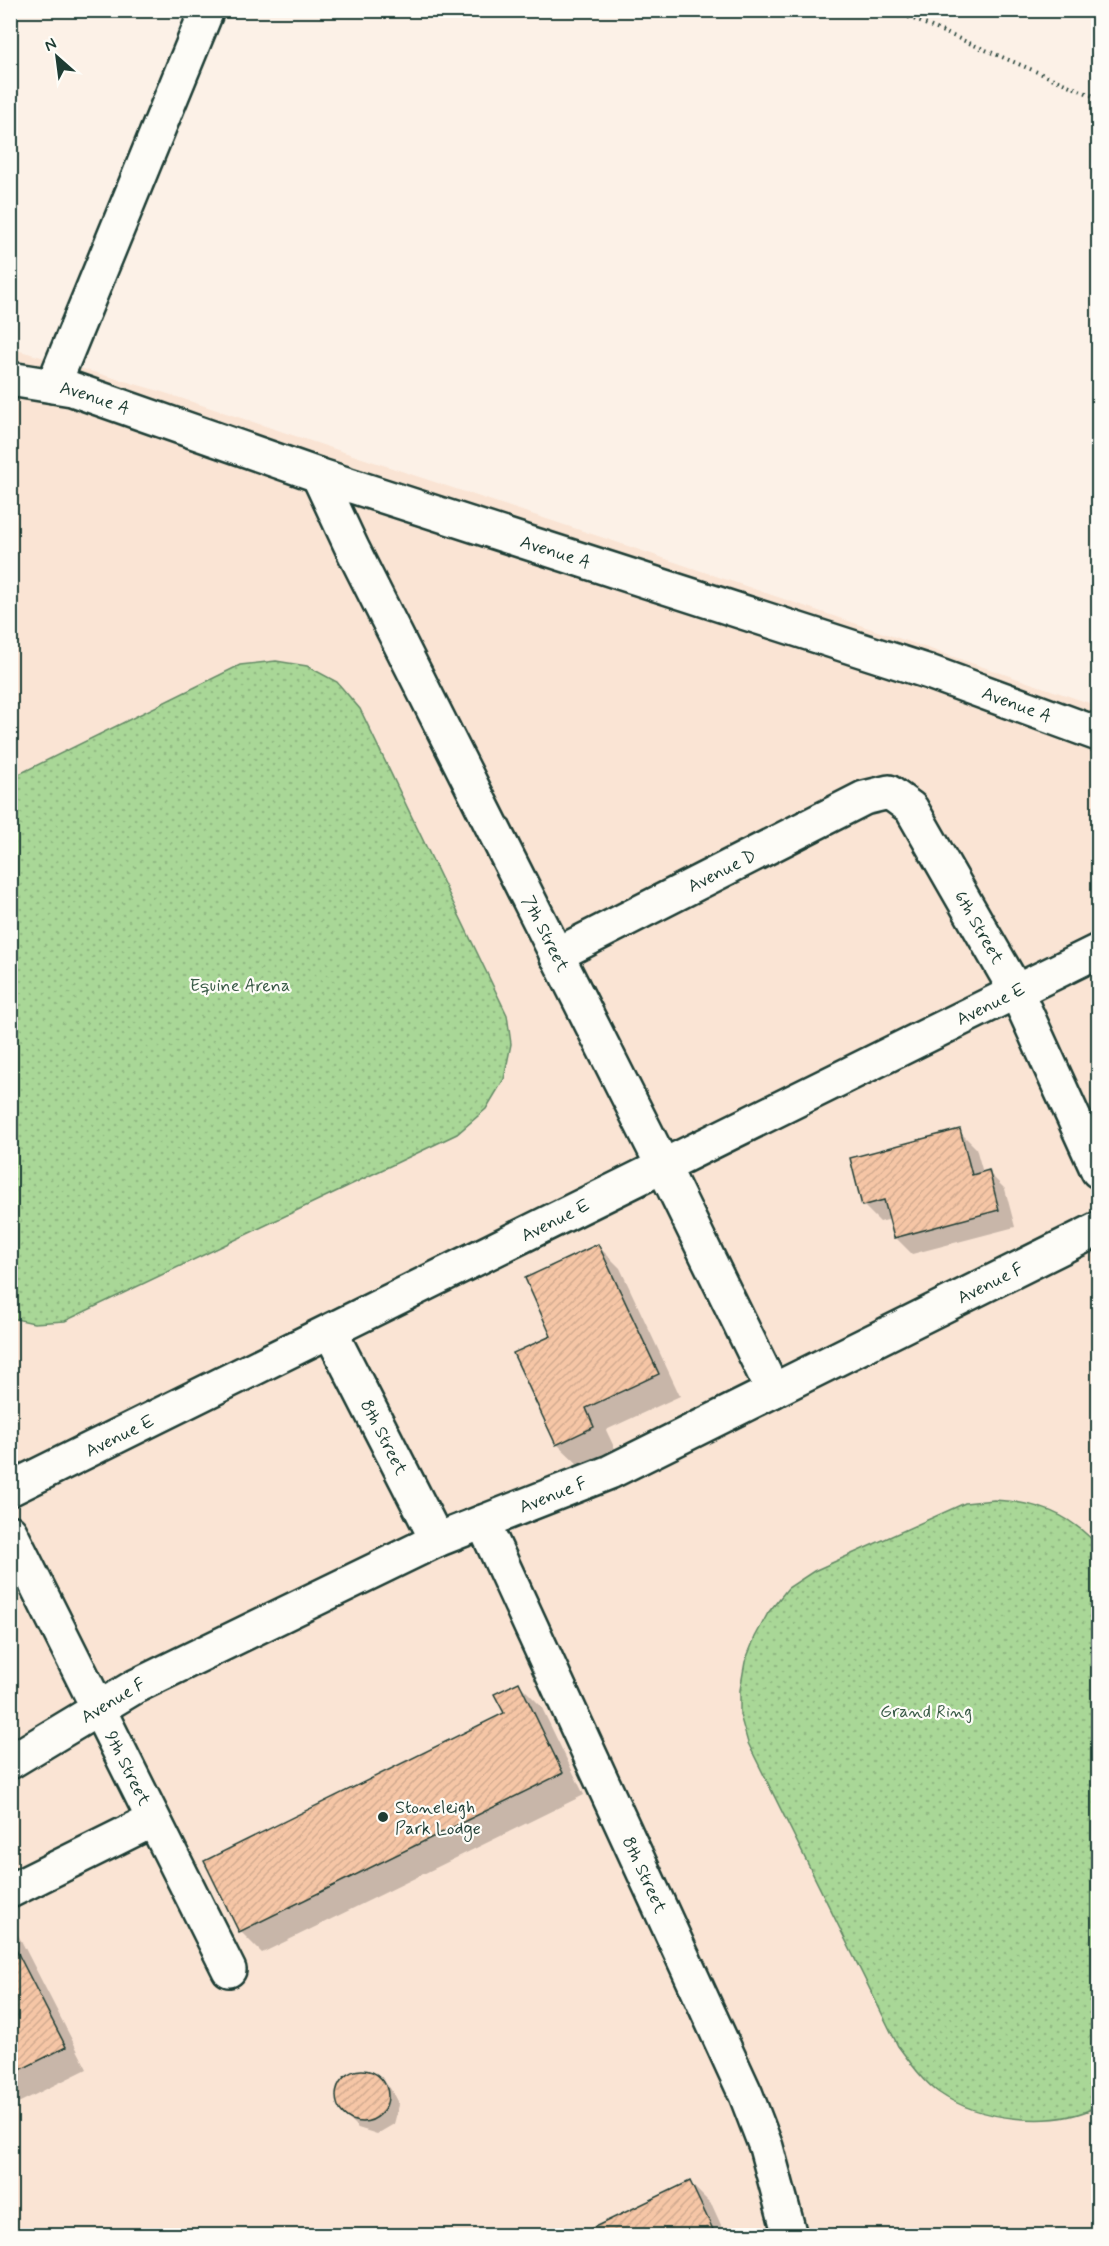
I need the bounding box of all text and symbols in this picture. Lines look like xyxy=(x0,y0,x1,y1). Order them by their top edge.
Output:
north arrow xyxy=(27,27,87,87)
text: N xyxy=(41,33,60,57)
street label: Avenue A xyxy=(58,376,133,421)
street label: Avenue A xyxy=(517,530,594,575)
street label: Avenue A xyxy=(978,681,1055,729)
street label: Avenue D xyxy=(684,844,760,899)
street label: 6th Street xyxy=(948,887,1009,969)
street label: 7th Street xyxy=(516,892,575,977)
park label: Equine Arena xyxy=(190,974,290,998)
street label: Avenue E xyxy=(952,978,1030,1032)
street label: Avenue E xyxy=(517,1193,594,1248)
street label: Avenue F xyxy=(953,1257,1027,1310)
street label: 8th Street xyxy=(354,1396,413,1480)
street label: Avenue E xyxy=(82,1409,159,1463)
street label: Avenue F xyxy=(516,1471,590,1520)
street label: Avenue F xyxy=(77,1672,149,1729)
park label: Grand Ring xyxy=(880,1700,972,1724)
street label: 9th Street xyxy=(98,1727,156,1810)
place label: Stoneleigh Park Lodge xyxy=(395,1796,481,1842)
marker: Stoneleigh Park Lodge xyxy=(376,1810,390,1824)
street label: 8th Street xyxy=(616,1833,672,1918)

